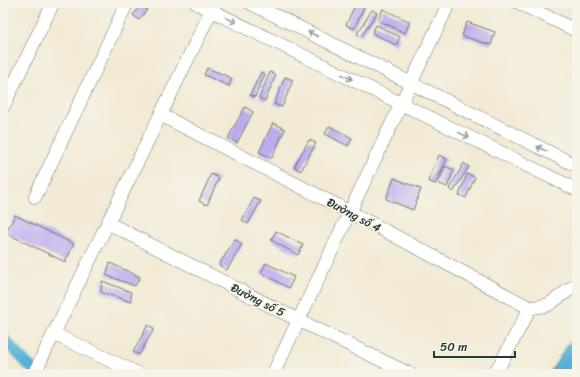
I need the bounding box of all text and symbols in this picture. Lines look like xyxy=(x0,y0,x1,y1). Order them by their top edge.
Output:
one-way arrow xyxy=(224,17,236,24)
one-way arrow xyxy=(307,30,319,37)
one-way arrow xyxy=(341,74,353,81)
one-way arrow xyxy=(458,132,470,139)
one-way arrow xyxy=(536,144,548,152)
street label: Đường số 4 xyxy=(323,191,386,239)
street label: Đường số 5 xyxy=(227,277,289,323)
scale bar xyxy=(434,333,515,359)
text: 50 m xyxy=(440,336,467,358)

